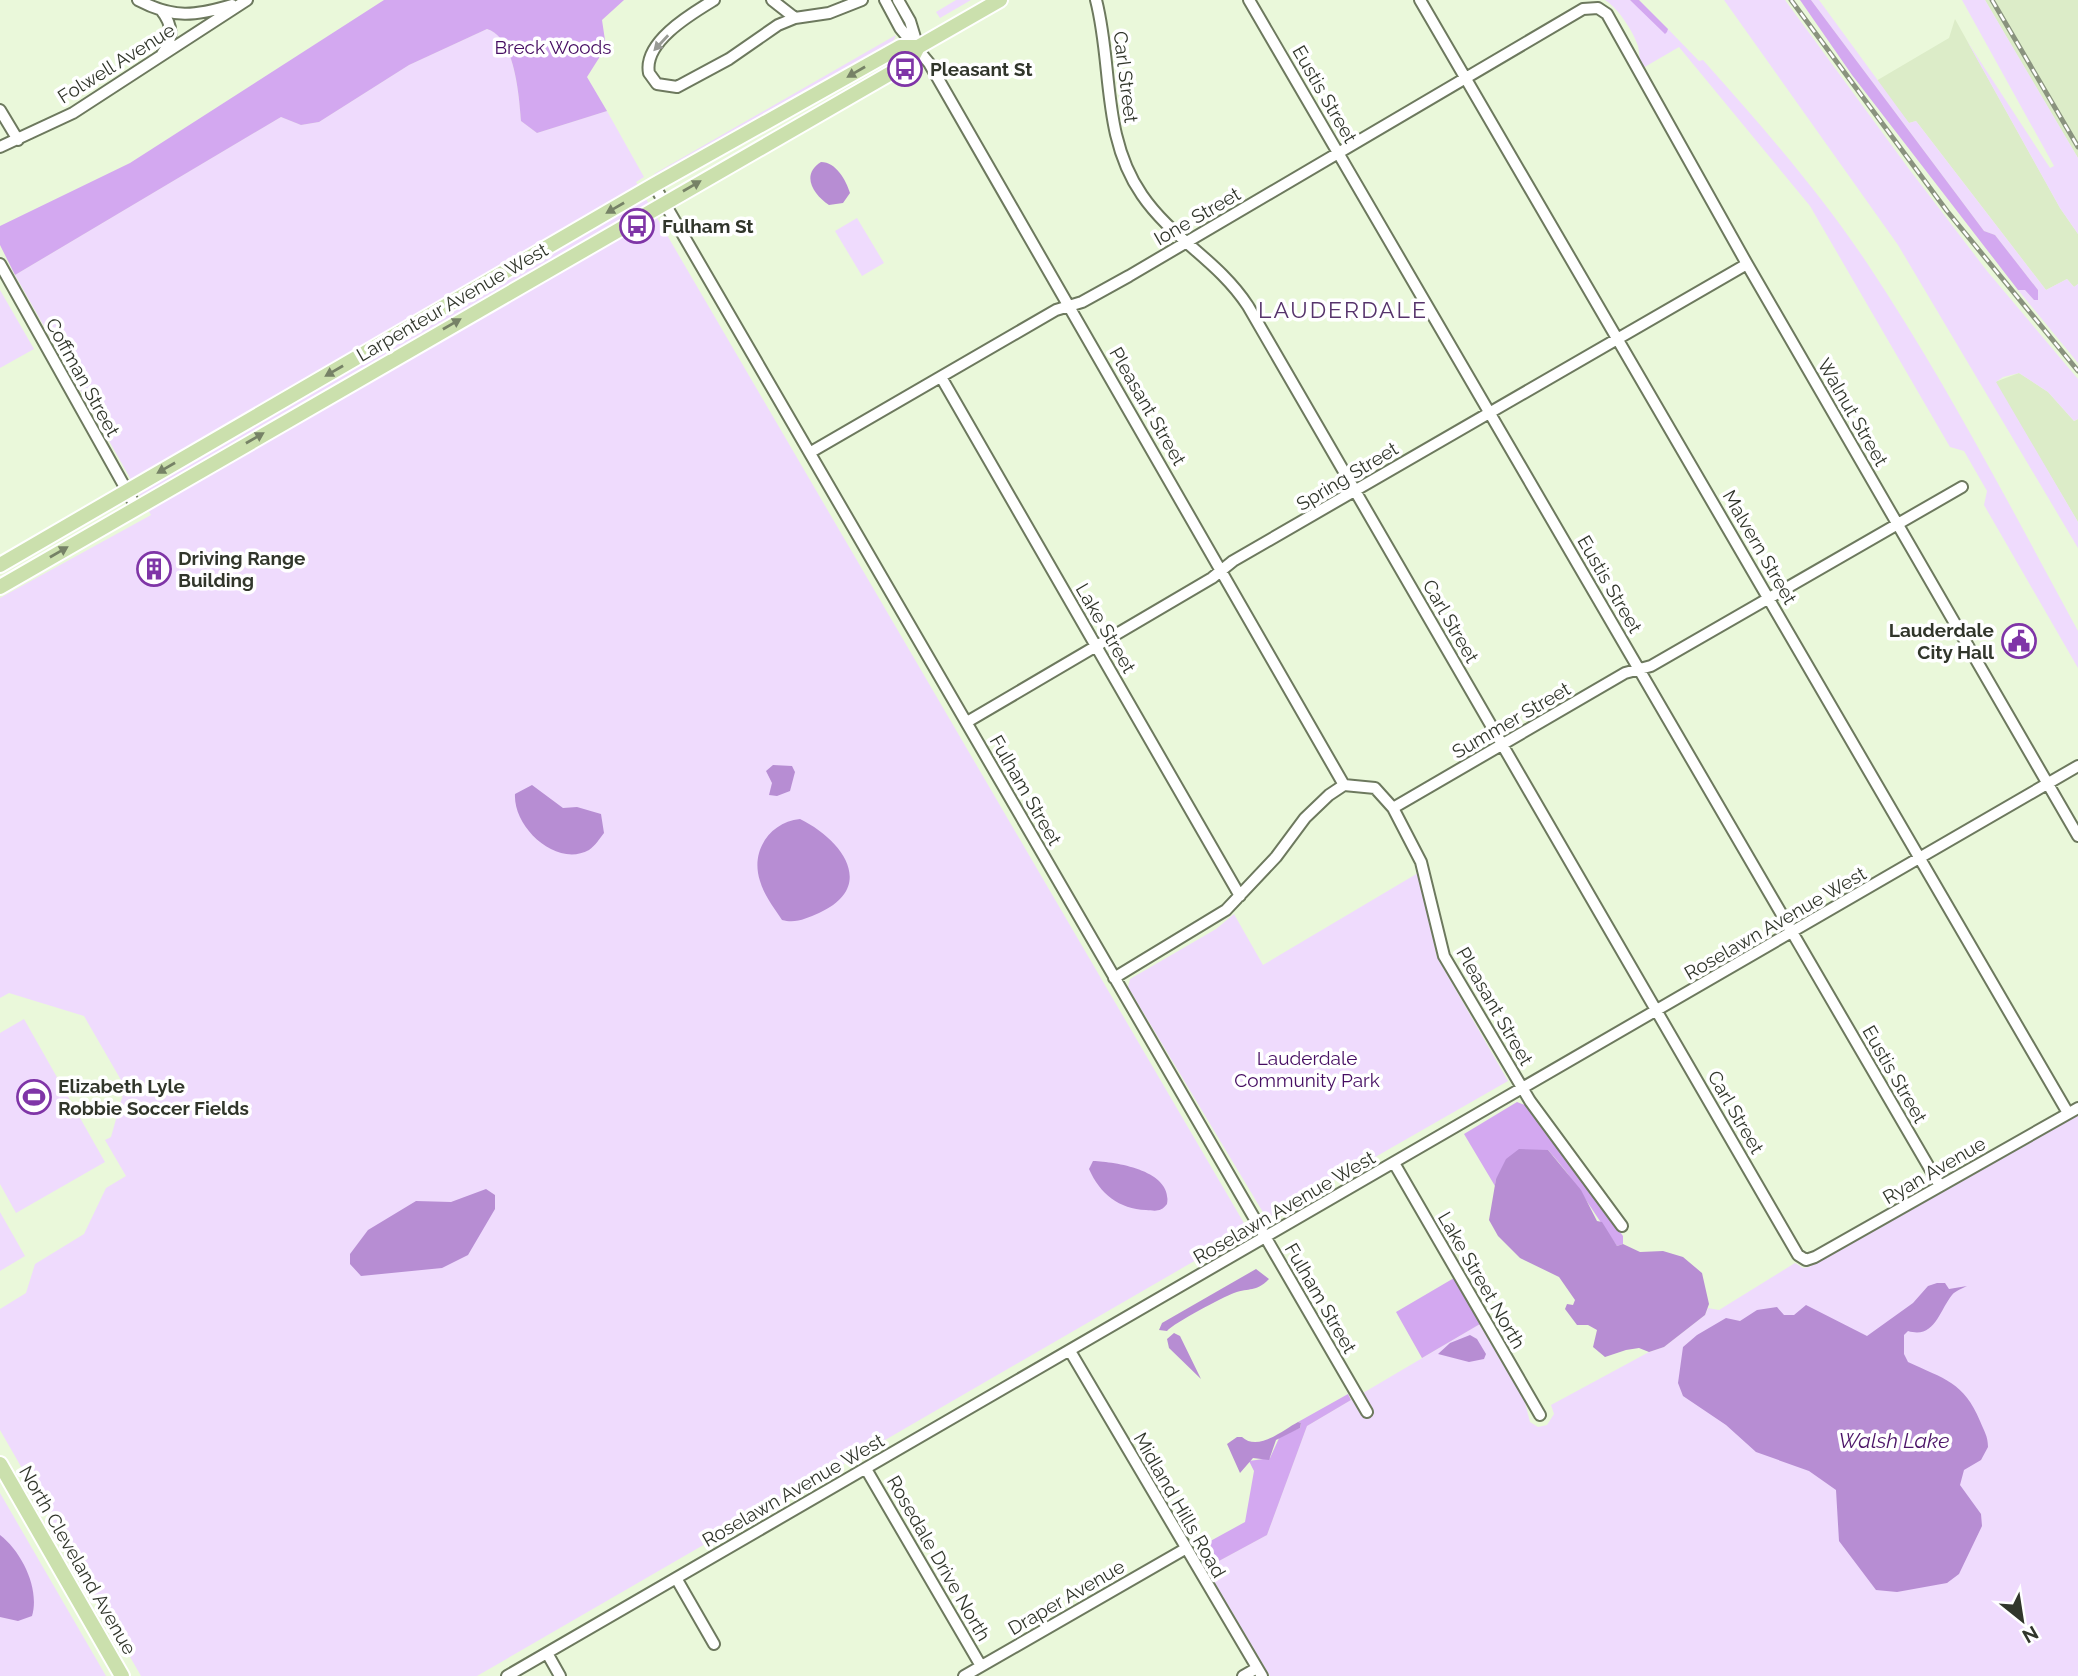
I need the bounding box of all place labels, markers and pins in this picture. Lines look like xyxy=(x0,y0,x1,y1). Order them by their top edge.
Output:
bus stop icon: Pleasant St xyxy=(886,50,924,88)
place label: Pleasant St xyxy=(930,58,1033,80)
bus stop icon: Fulham St xyxy=(618,207,656,245)
place label: Fulham St xyxy=(662,215,754,237)
place label: Driving Range Building xyxy=(178,547,305,591)
building icon: Driving Range Building xyxy=(135,550,173,588)
place label: Lauderdale City Hall xyxy=(1889,619,1995,663)
public building icon: Lauderdale City Hall xyxy=(2000,622,2038,660)
place label: Elizabeth Lyle Robbie Soccer Fields xyxy=(58,1075,249,1119)
sports icon: Elizabeth Lyle Robbie Soccer Fields xyxy=(15,1078,53,1116)

